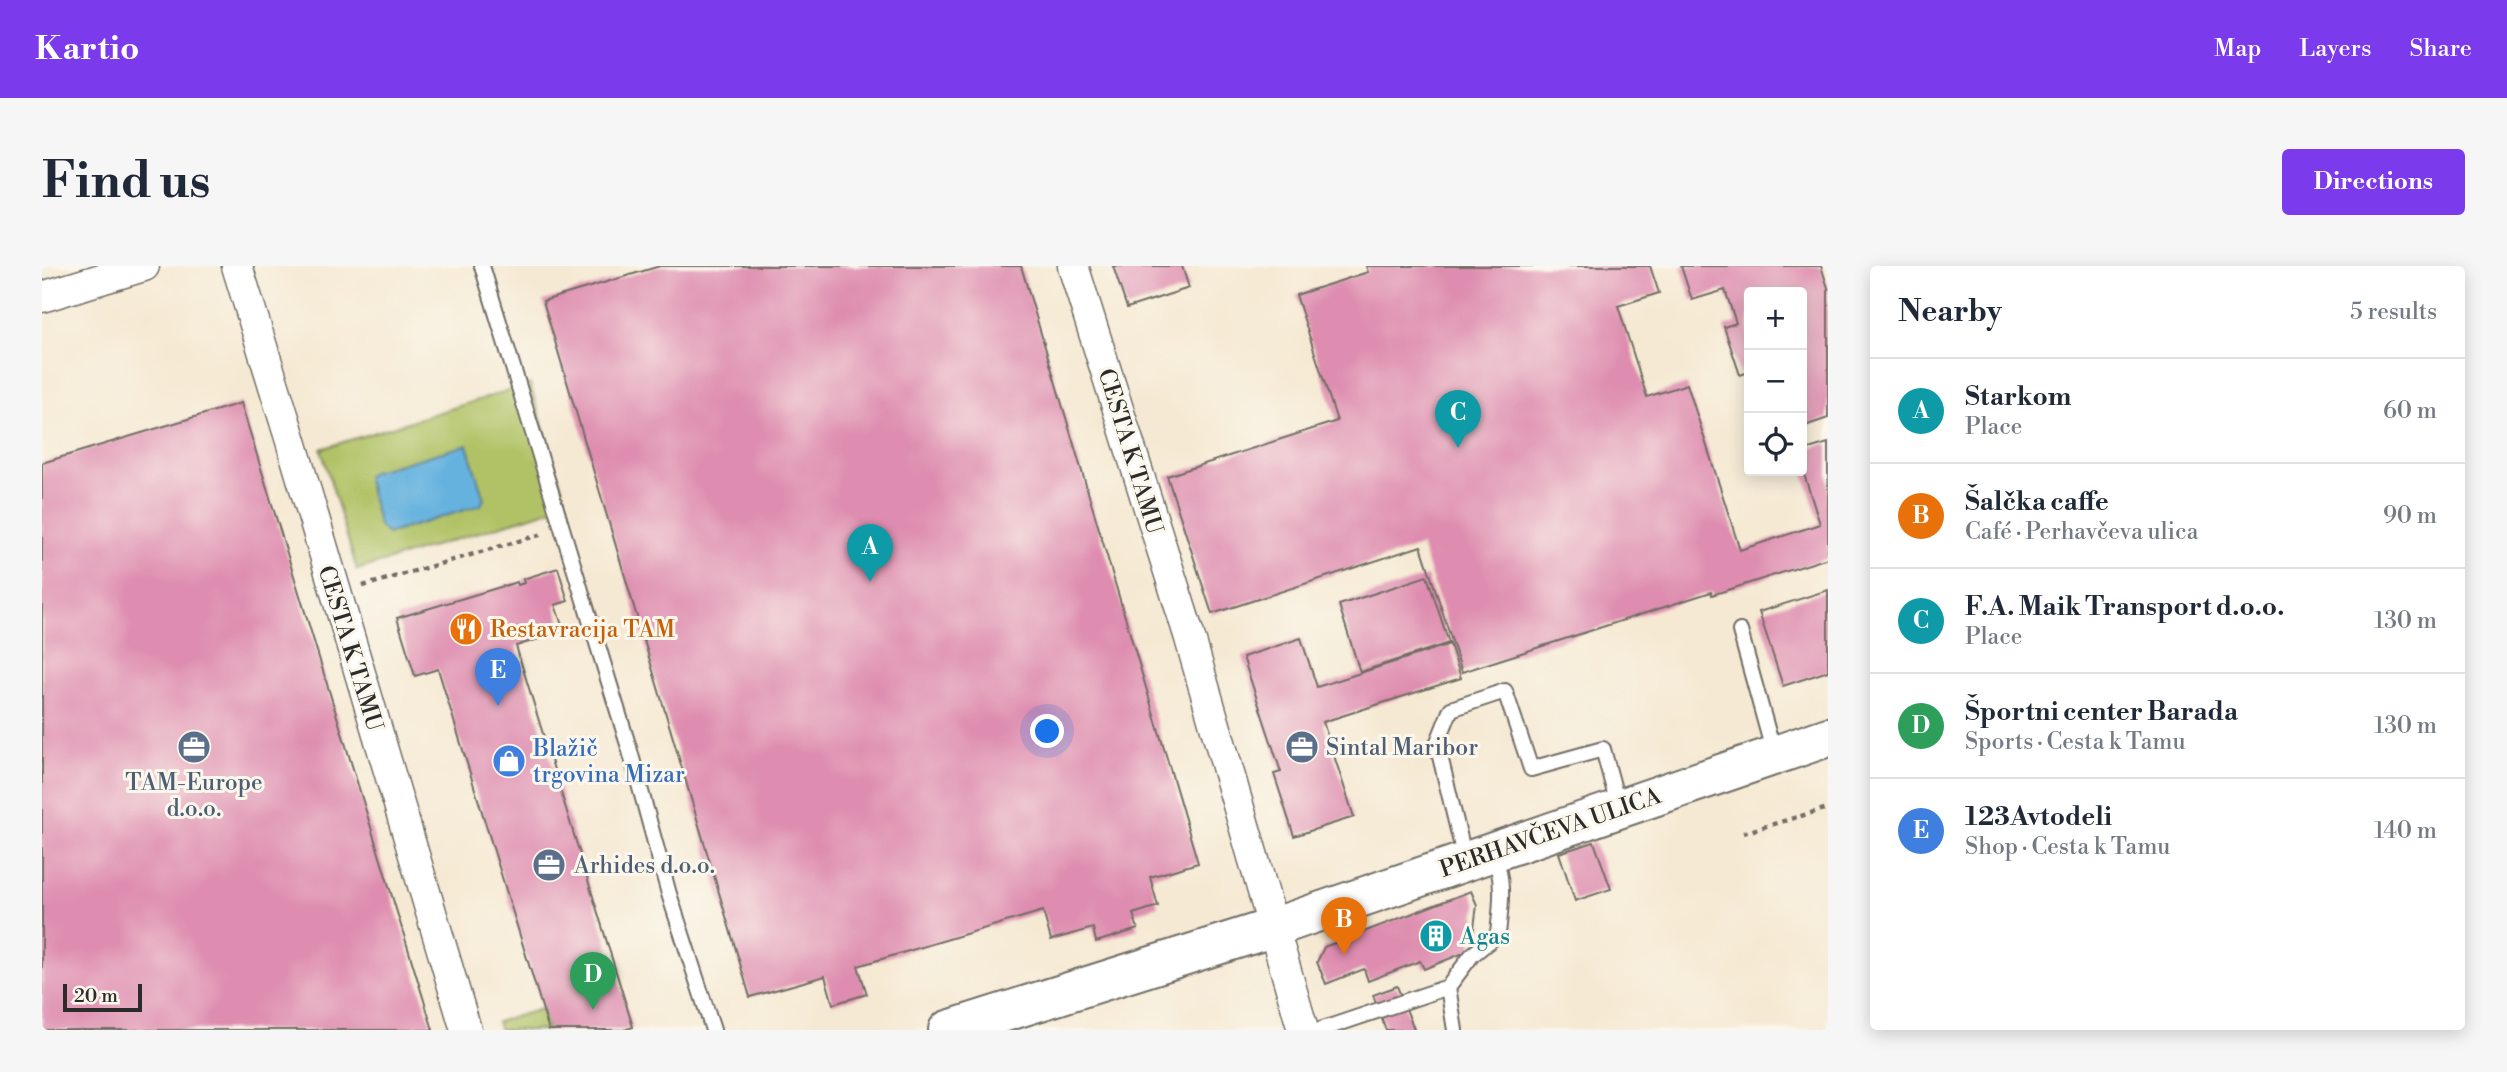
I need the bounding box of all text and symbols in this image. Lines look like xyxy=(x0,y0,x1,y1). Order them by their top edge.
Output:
text: Kartio xyxy=(35,29,139,70)
text: Map xyxy=(2214,34,2261,64)
text: Layers xyxy=(2299,34,2371,64)
text: Share xyxy=(2409,34,2472,64)
button: Directions xyxy=(2282,149,2465,215)
text: Find us xyxy=(42,152,211,213)
map controls xyxy=(1744,287,1807,476)
button: + xyxy=(1744,287,1807,350)
text: Nearby xyxy=(1898,293,2002,331)
text: 5 results xyxy=(2350,298,2437,326)
button: − xyxy=(1744,350,1807,413)
street label: CESTA K TAMU xyxy=(1092,365,1168,537)
text: Starkom xyxy=(1965,381,2071,413)
pin: C xyxy=(1435,390,1481,448)
text: A xyxy=(1913,397,1929,425)
text: 60 m xyxy=(2383,397,2437,425)
button: locate xyxy=(1744,413,1807,476)
text: Place xyxy=(1965,413,2022,441)
text: Šalčka caffe xyxy=(1965,486,2109,518)
text: B xyxy=(1912,502,1930,530)
text: 90 m xyxy=(2383,502,2437,530)
text: Café · Perhavčeva ulica xyxy=(1965,518,2198,546)
pin: A xyxy=(847,524,893,582)
street label: CESTA K TAMU xyxy=(312,562,388,734)
text: F.A. Maik Transport d.o.o. xyxy=(1965,591,2284,623)
text: C xyxy=(1913,607,1929,635)
text: 130 m xyxy=(2374,607,2437,635)
restaurant icon: Restavracija TAM xyxy=(447,610,485,648)
place label: Restavracija TAM xyxy=(490,616,676,644)
text: Place xyxy=(1965,623,2022,651)
pin: E xyxy=(475,648,521,706)
text: Športni center Barada xyxy=(1965,696,2238,728)
text: D xyxy=(1912,712,1930,740)
text: 130 m xyxy=(2374,712,2437,740)
your location xyxy=(1030,714,1064,748)
office icon: TAM-Europe d.o.o. xyxy=(175,728,213,766)
office icon: Sintal Maribor xyxy=(1283,728,1321,766)
text: Sports · Cesta k Tamu xyxy=(1965,728,2186,756)
place label: Sintal Maribor xyxy=(1326,734,1478,762)
place label: Blažič trgovina Mizar xyxy=(532,735,685,789)
shop icon: Blažič trgovina Mizar xyxy=(490,742,528,780)
place label: TAM-Europe d.o.o. xyxy=(125,769,263,823)
street label: PERHAVČEVA ULICA xyxy=(1435,779,1666,884)
text: 123Avtodeli xyxy=(1965,801,2112,833)
text: E xyxy=(1913,817,1929,845)
text: 140 m xyxy=(2374,817,2437,845)
text: Shop · Cesta k Tamu xyxy=(1965,833,2170,861)
office icon: Arhides d.o.o. xyxy=(530,846,568,884)
place label: Arhides d.o.o. xyxy=(573,852,715,880)
pin: B xyxy=(1321,897,1367,955)
building icon: Agas xyxy=(1417,917,1455,955)
place label: Agas xyxy=(1459,923,1510,951)
pin: D xyxy=(570,952,616,1010)
scale bar xyxy=(63,981,142,1013)
text: 20 m xyxy=(74,984,118,1008)

